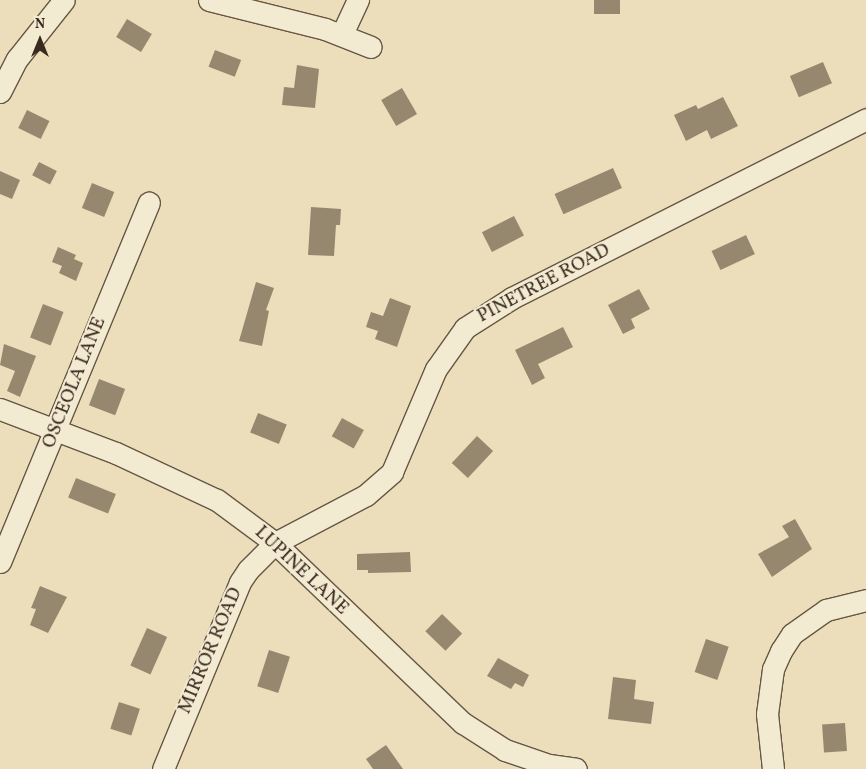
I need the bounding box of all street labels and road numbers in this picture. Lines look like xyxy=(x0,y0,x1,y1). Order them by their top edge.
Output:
street label: PINETREE ROAD xyxy=(474,239,614,329)
street label: OSCEOLA LANE xyxy=(38,314,112,452)
street label: LUPINE LANE xyxy=(249,522,353,620)
street label: MIRROR ROAD xyxy=(174,584,248,718)

